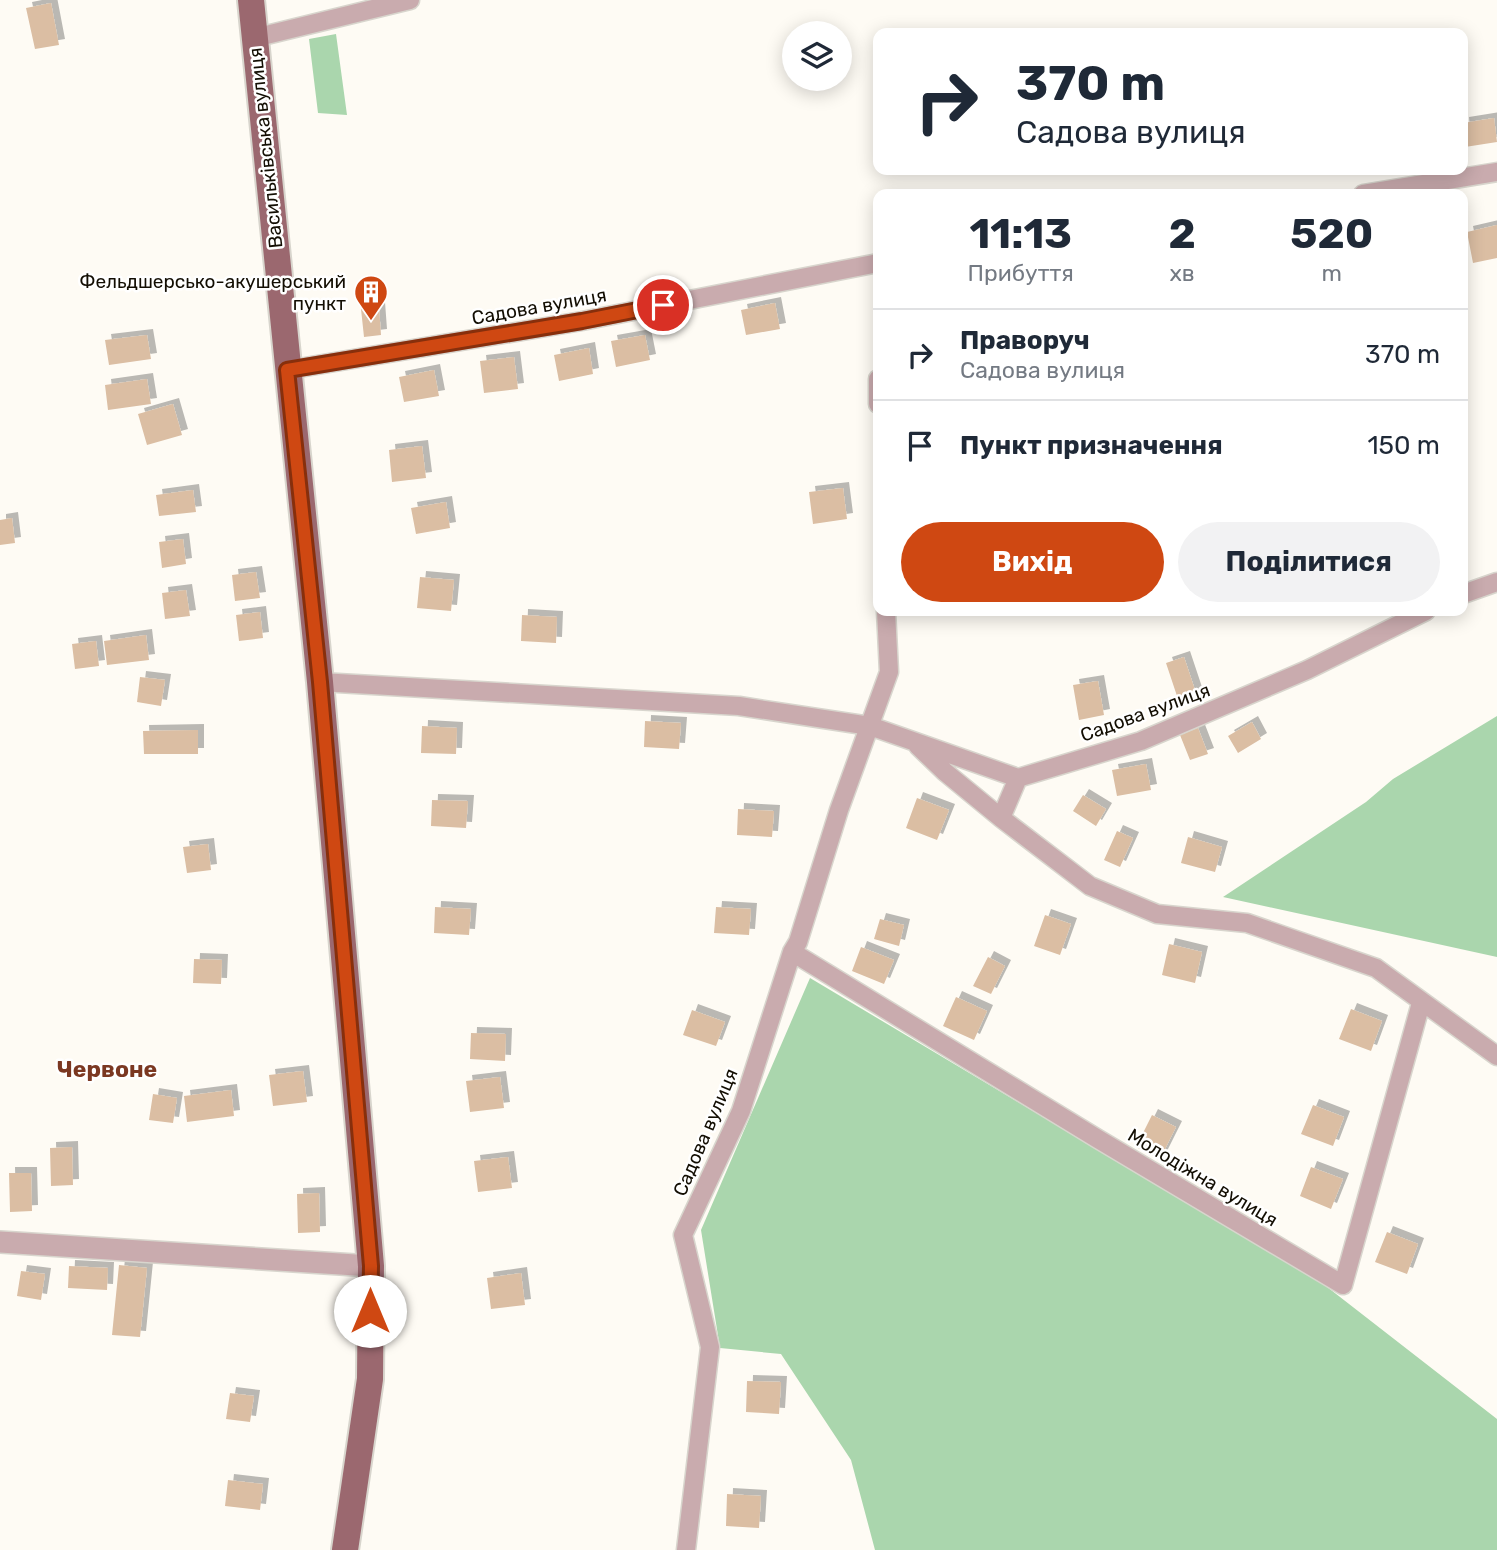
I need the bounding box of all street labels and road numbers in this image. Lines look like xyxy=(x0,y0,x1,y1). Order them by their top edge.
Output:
street label: Васильківська вулиця xyxy=(244,46,287,249)
street label: Садова вулиця xyxy=(470,283,608,330)
street label: Садова вулиця xyxy=(1077,678,1213,747)
street label: Садова вулиця xyxy=(668,1065,743,1199)
street label: Молодіжна вулиця xyxy=(1124,1124,1282,1231)

